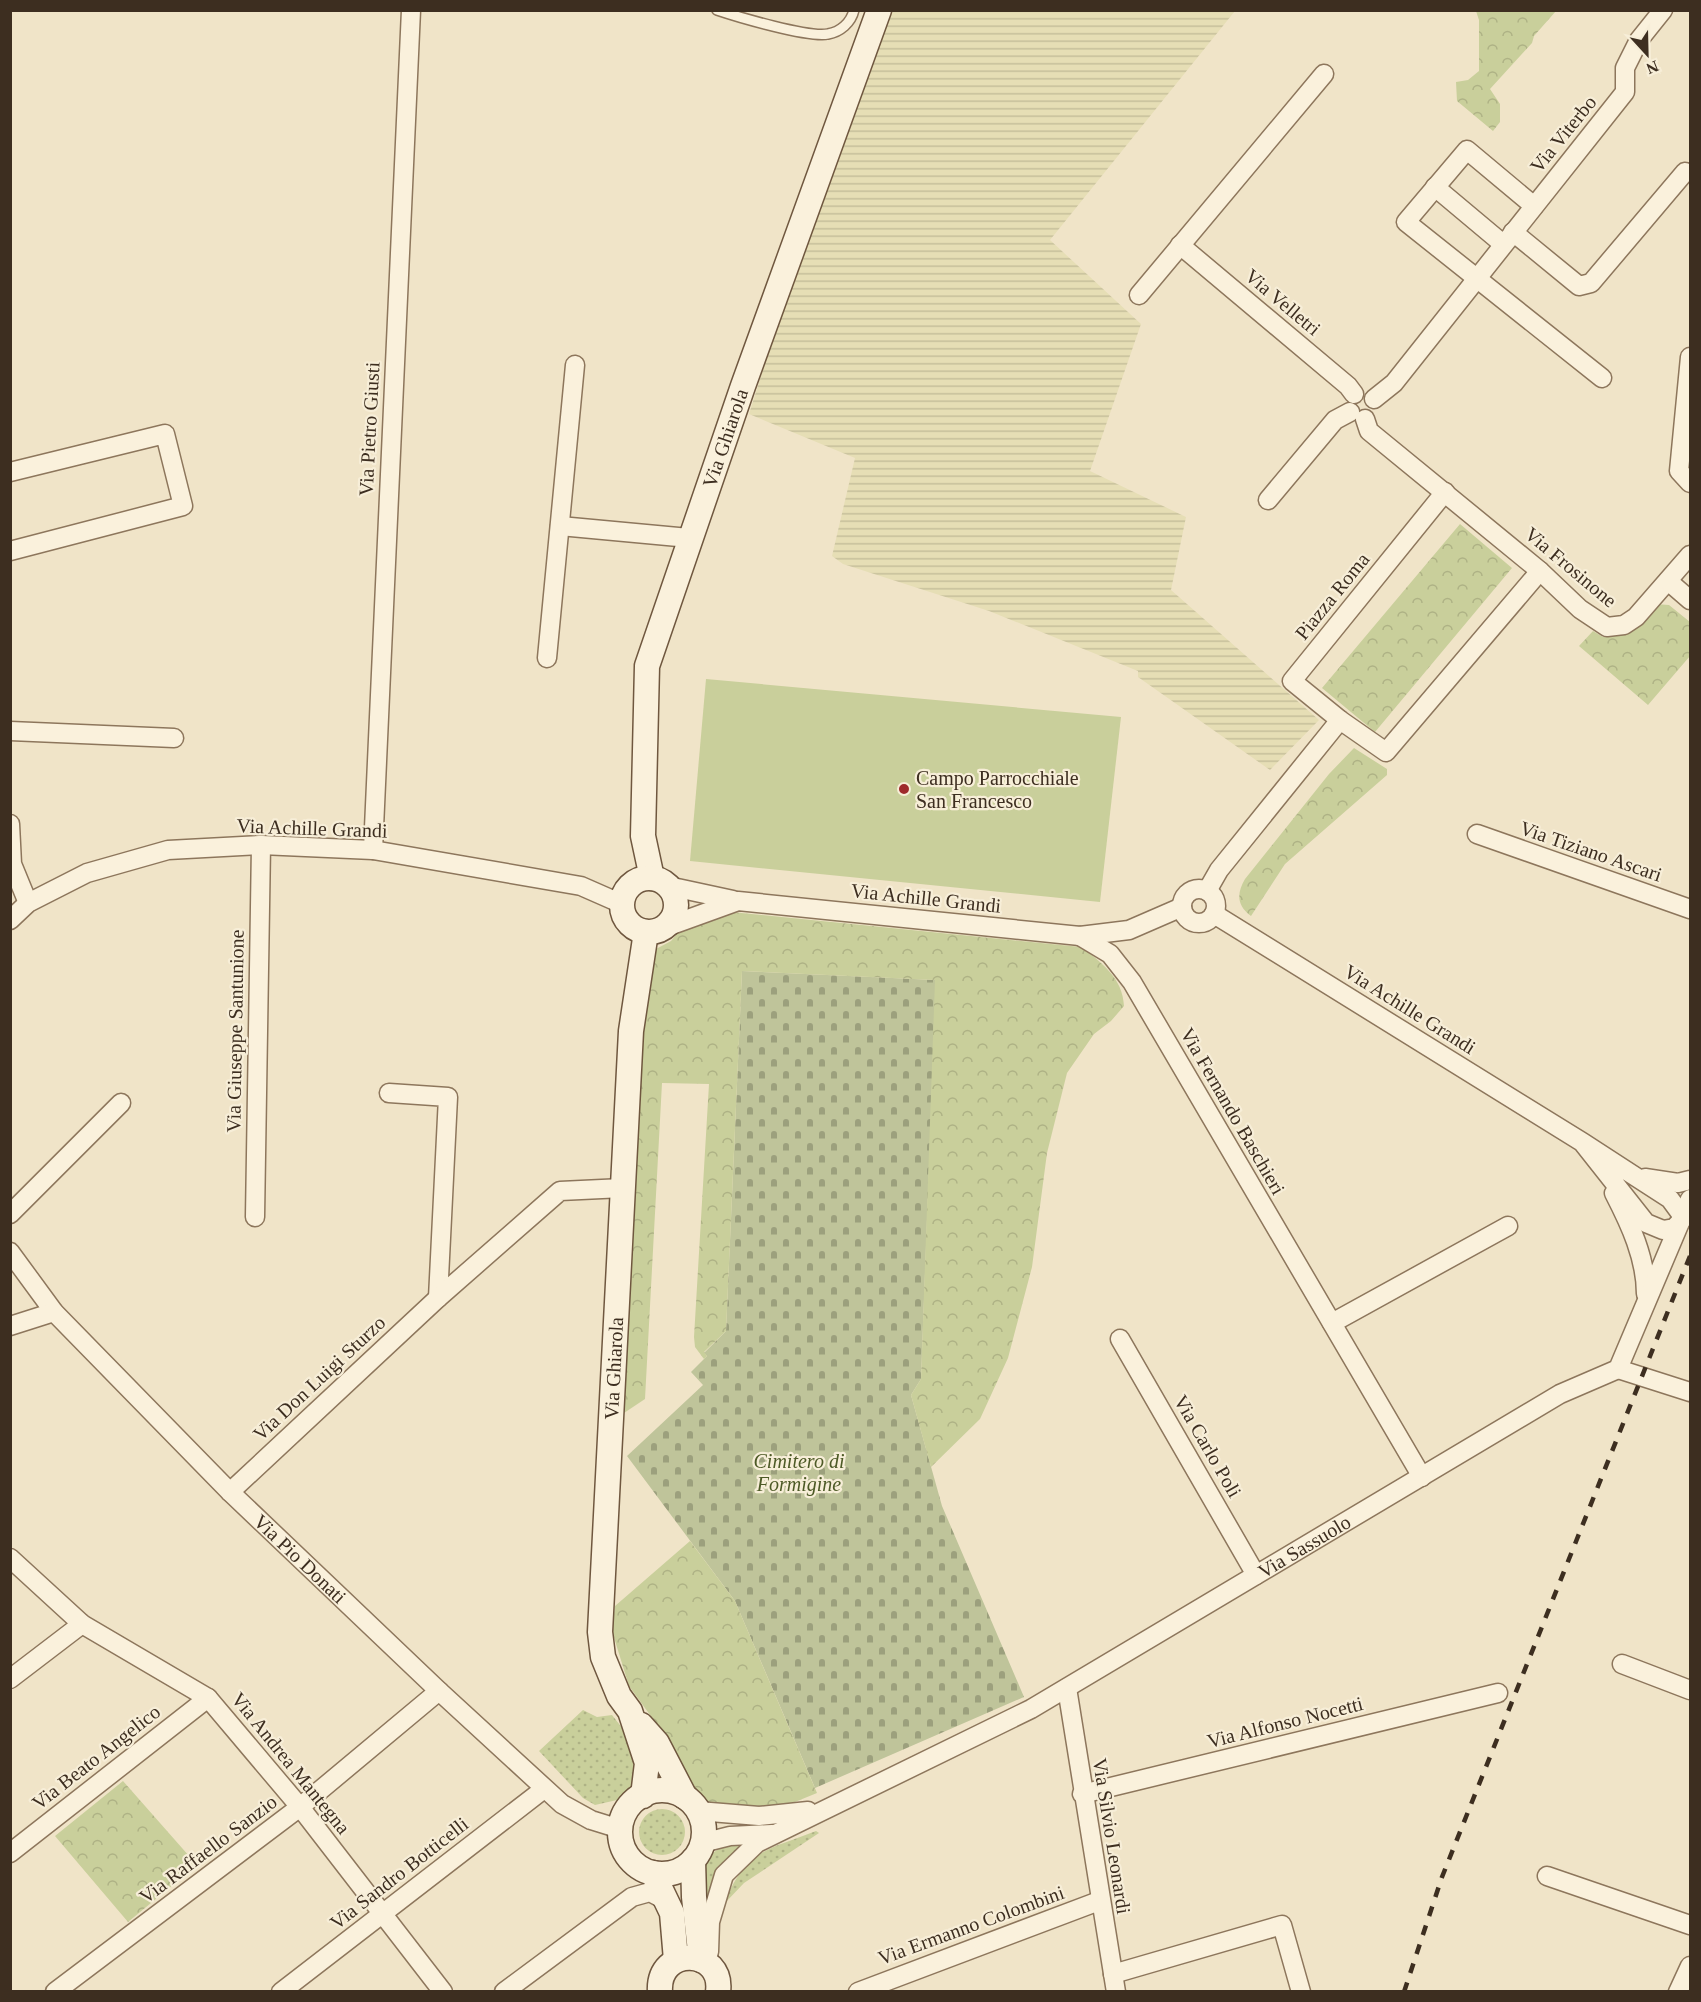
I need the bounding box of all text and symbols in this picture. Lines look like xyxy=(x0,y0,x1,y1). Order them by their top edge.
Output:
north arrow xyxy=(1617,24,1677,84)
text: N xyxy=(1643,57,1661,78)
street label: Via Viterbo xyxy=(1525,91,1601,177)
street label: Via Velletri xyxy=(1241,264,1325,340)
street label: Via Pietro Giusti xyxy=(354,361,384,497)
street label: Via Ghiarola xyxy=(698,386,752,490)
street label: Via Frosinone xyxy=(1521,522,1621,612)
street label: Piazza Roma xyxy=(1290,548,1374,644)
place label: Campo Parrocchiale San Francesco xyxy=(916,767,1079,812)
marker: Campo Parrocchiale San Francesco xyxy=(897,782,911,796)
street label: Via Achille Grandi xyxy=(236,814,388,842)
street label: Via Tiziano Ascari xyxy=(1517,816,1665,886)
street label: Via Achille Grandi xyxy=(850,879,1003,917)
street label: Via Giuseppe Santunione xyxy=(222,929,249,1133)
street label: Via Achille Grandi xyxy=(1340,960,1480,1059)
street label: Via Fernando Baschieri xyxy=(1176,1024,1290,1199)
street label: Via Don Luigi Sturzo xyxy=(248,1311,390,1446)
street label: Via Ghiarola xyxy=(600,1316,627,1420)
street label: Via Carlo Poli xyxy=(1170,1391,1246,1501)
park label: Cimitero di Formigine xyxy=(754,1450,844,1496)
street label: Via Pio Donati xyxy=(250,1510,351,1608)
street label: Via Sassuolo xyxy=(1254,1510,1354,1582)
street label: Via Andrea Mantegna xyxy=(226,1688,355,1839)
street label: Via Alfonso Nocetti xyxy=(1205,1692,1366,1752)
street label: Via Beato Angelico xyxy=(28,1700,165,1815)
street label: Via Silvio Leonardi xyxy=(1089,1756,1135,1916)
street label: Via Raffaello Sanzio xyxy=(135,1790,281,1908)
street label: Via Sandro Botticelli xyxy=(326,1812,473,1934)
street label: Via Ermanno Colombini xyxy=(875,1881,1068,1969)

